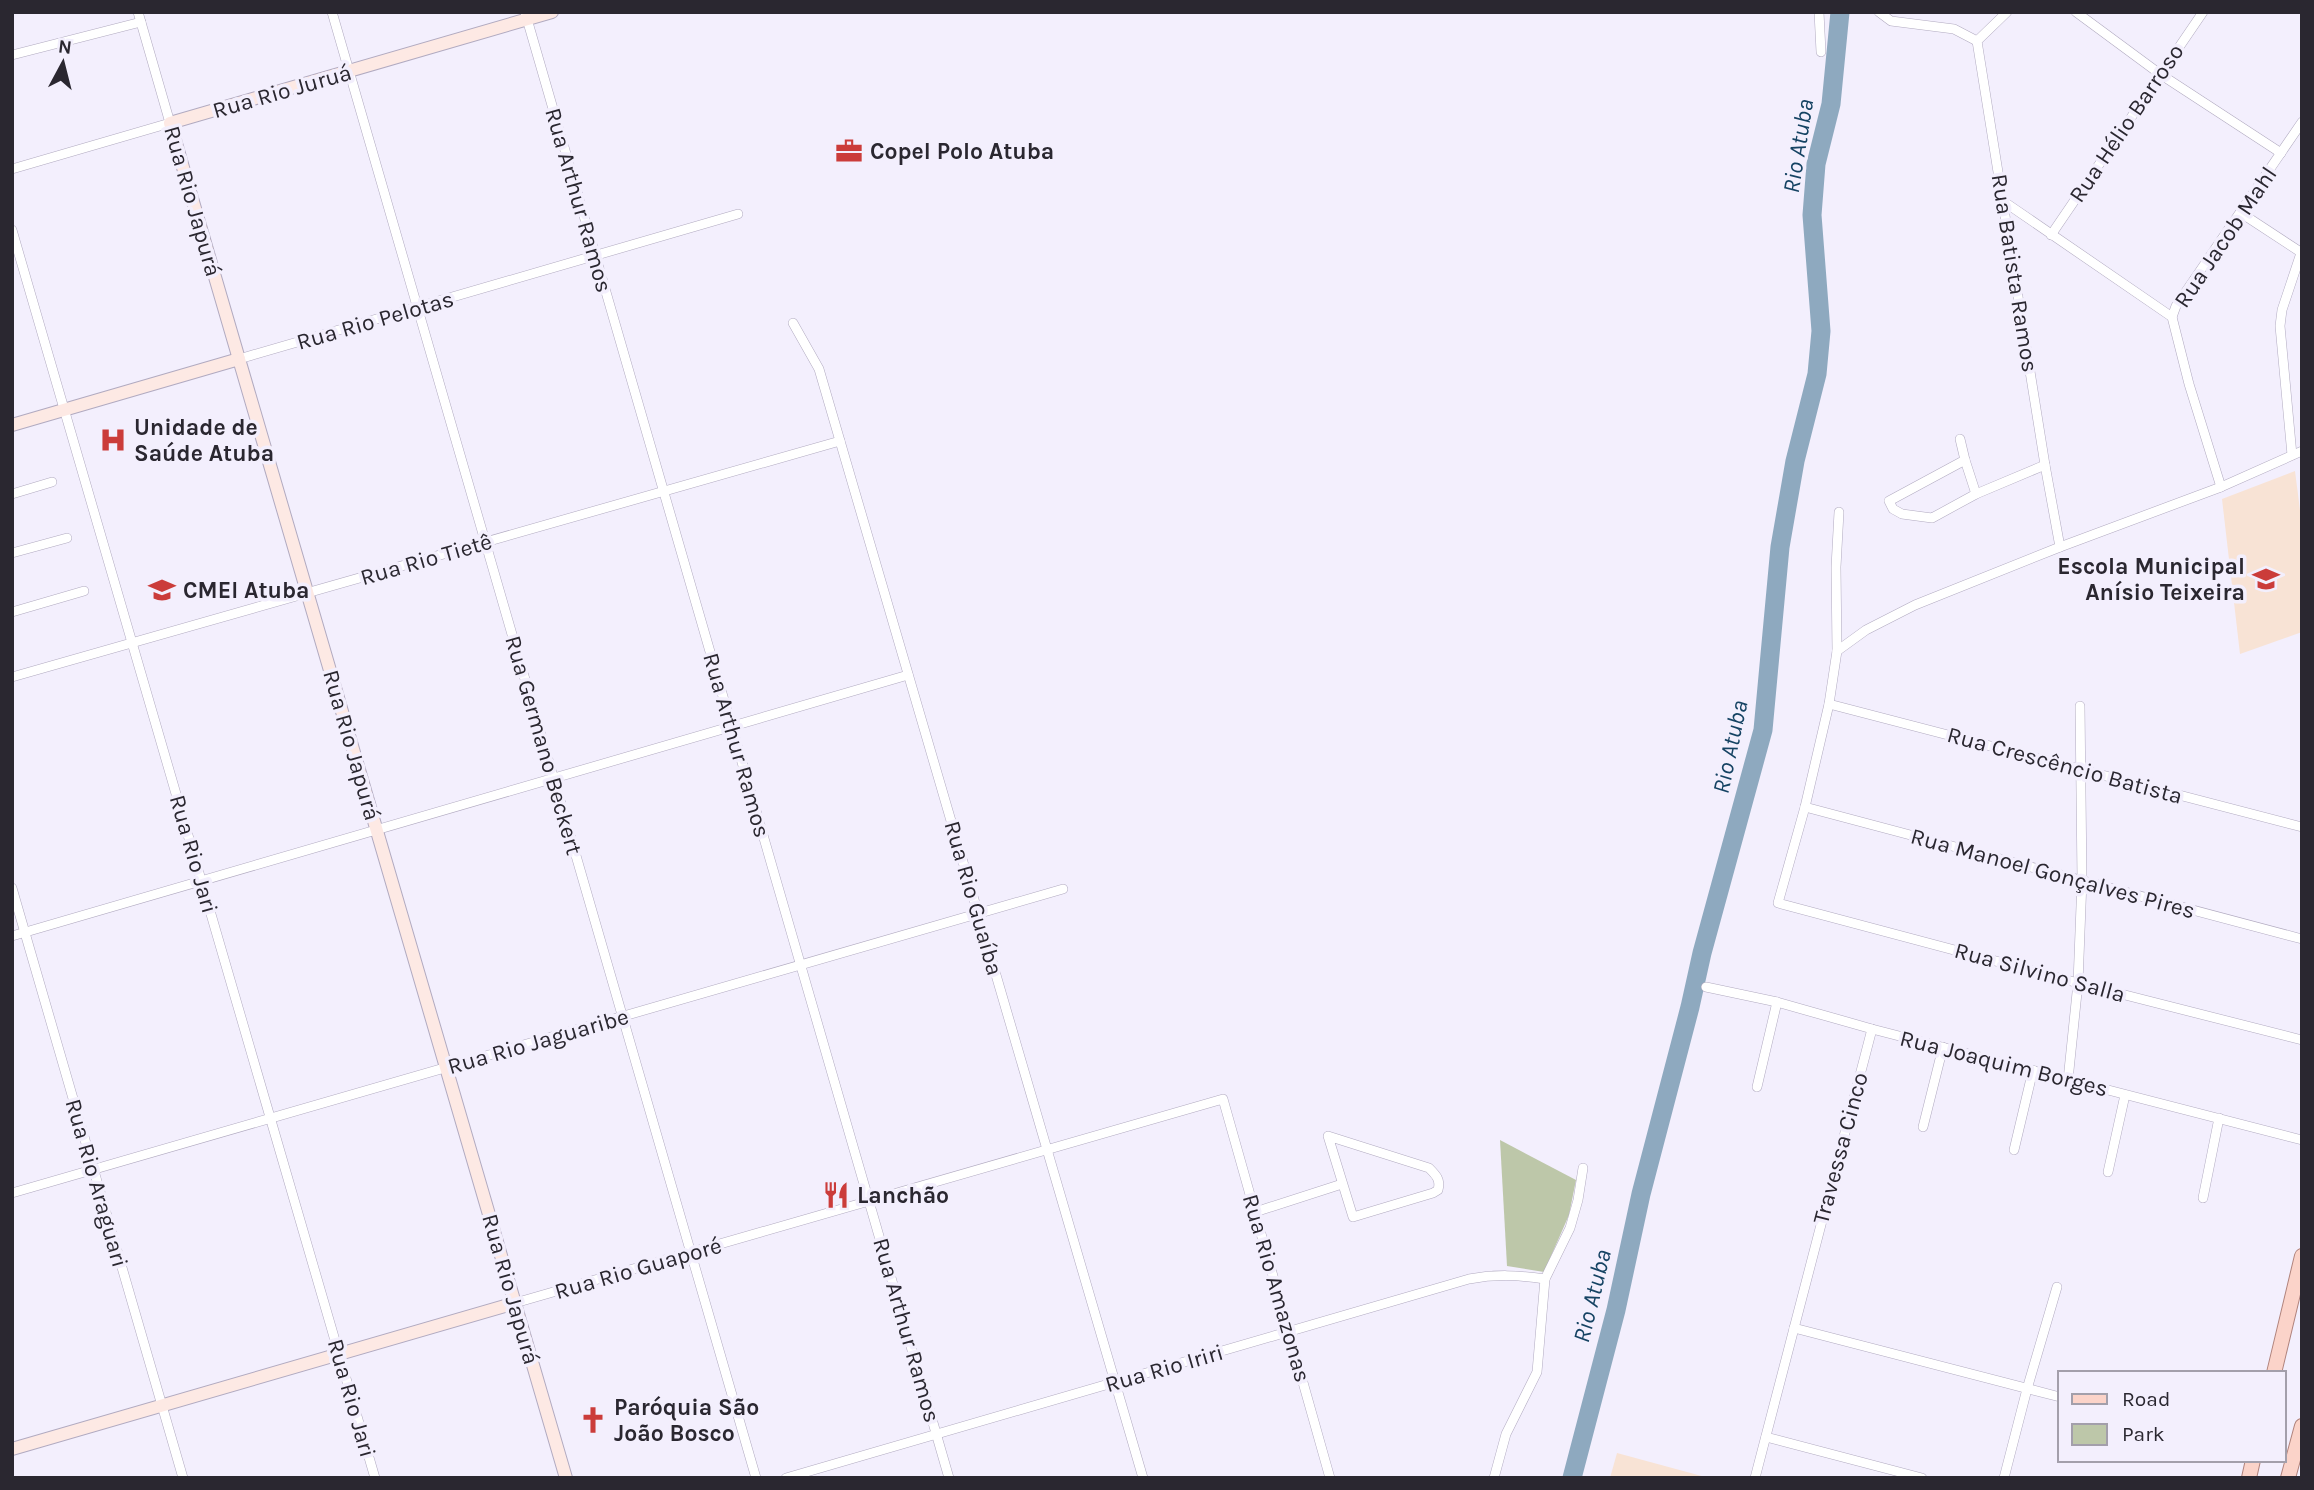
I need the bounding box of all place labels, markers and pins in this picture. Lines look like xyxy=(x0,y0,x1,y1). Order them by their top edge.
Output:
office icon: Copel Polo Atuba xyxy=(834,136,864,166)
place label: Copel Polo Atuba xyxy=(870,138,1054,165)
place label: Unidade de Saúde Atuba xyxy=(134,414,274,467)
hospital icon: Unidade de Saúde Atuba xyxy=(98,425,128,455)
place label: Escola Municipal Anísio Teixeira xyxy=(2057,553,2245,606)
school or university icon: Escola Municipal Anísio Teixeira xyxy=(2251,564,2281,594)
school or university icon: CMEI Atuba xyxy=(147,575,177,605)
place label: CMEI Atuba xyxy=(183,577,309,604)
restaurant icon: Lanchão xyxy=(821,1180,851,1210)
place label: Lanchão xyxy=(857,1182,949,1209)
place label: Paróquia São João Bosco xyxy=(614,1394,759,1447)
church icon: Paróquia São João Bosco xyxy=(578,1405,608,1435)

